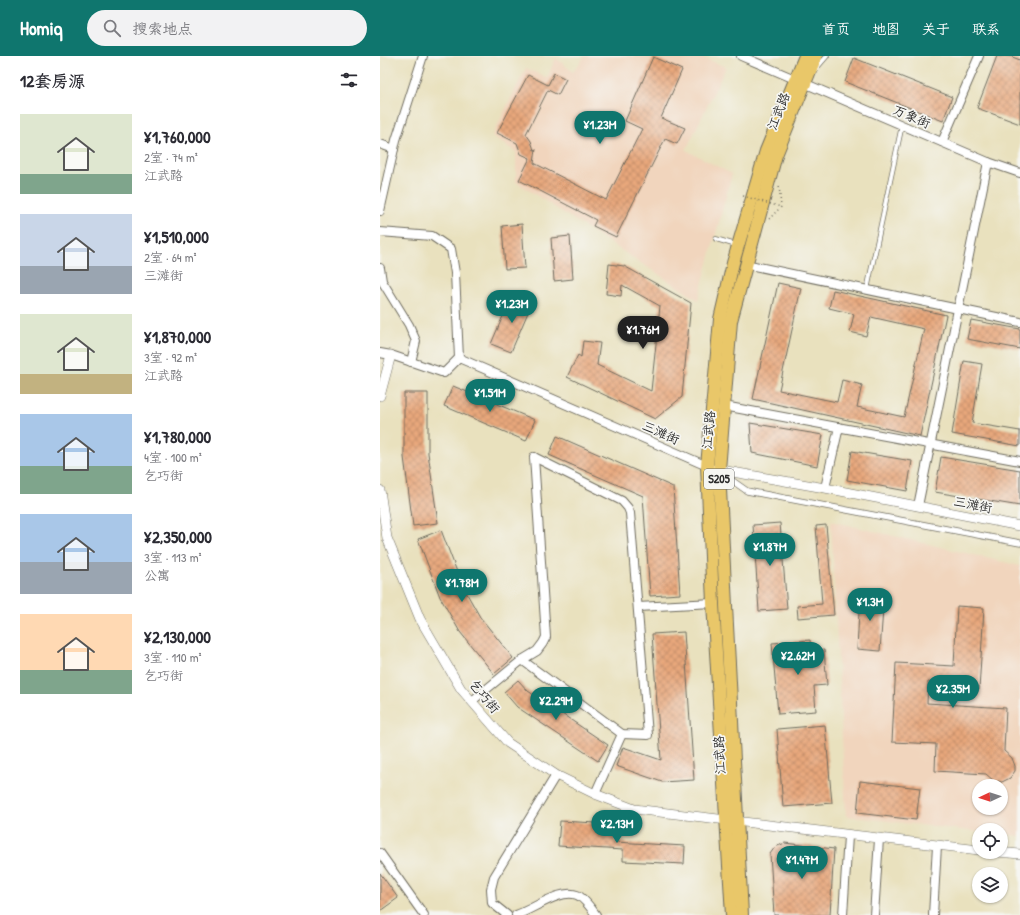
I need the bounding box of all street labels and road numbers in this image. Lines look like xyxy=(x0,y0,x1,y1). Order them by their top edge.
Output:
street label: 江武路 xyxy=(762,90,794,132)
street label: 万象街 xyxy=(891,100,933,132)
street label: 江武路 xyxy=(697,410,719,450)
street label: 三滩街 xyxy=(640,416,682,448)
road number: S205 xyxy=(704,469,734,489)
street label: 三滩街 xyxy=(952,491,994,517)
street label: 乞巧街 xyxy=(466,675,504,717)
street label: 江武路 xyxy=(709,735,729,775)

